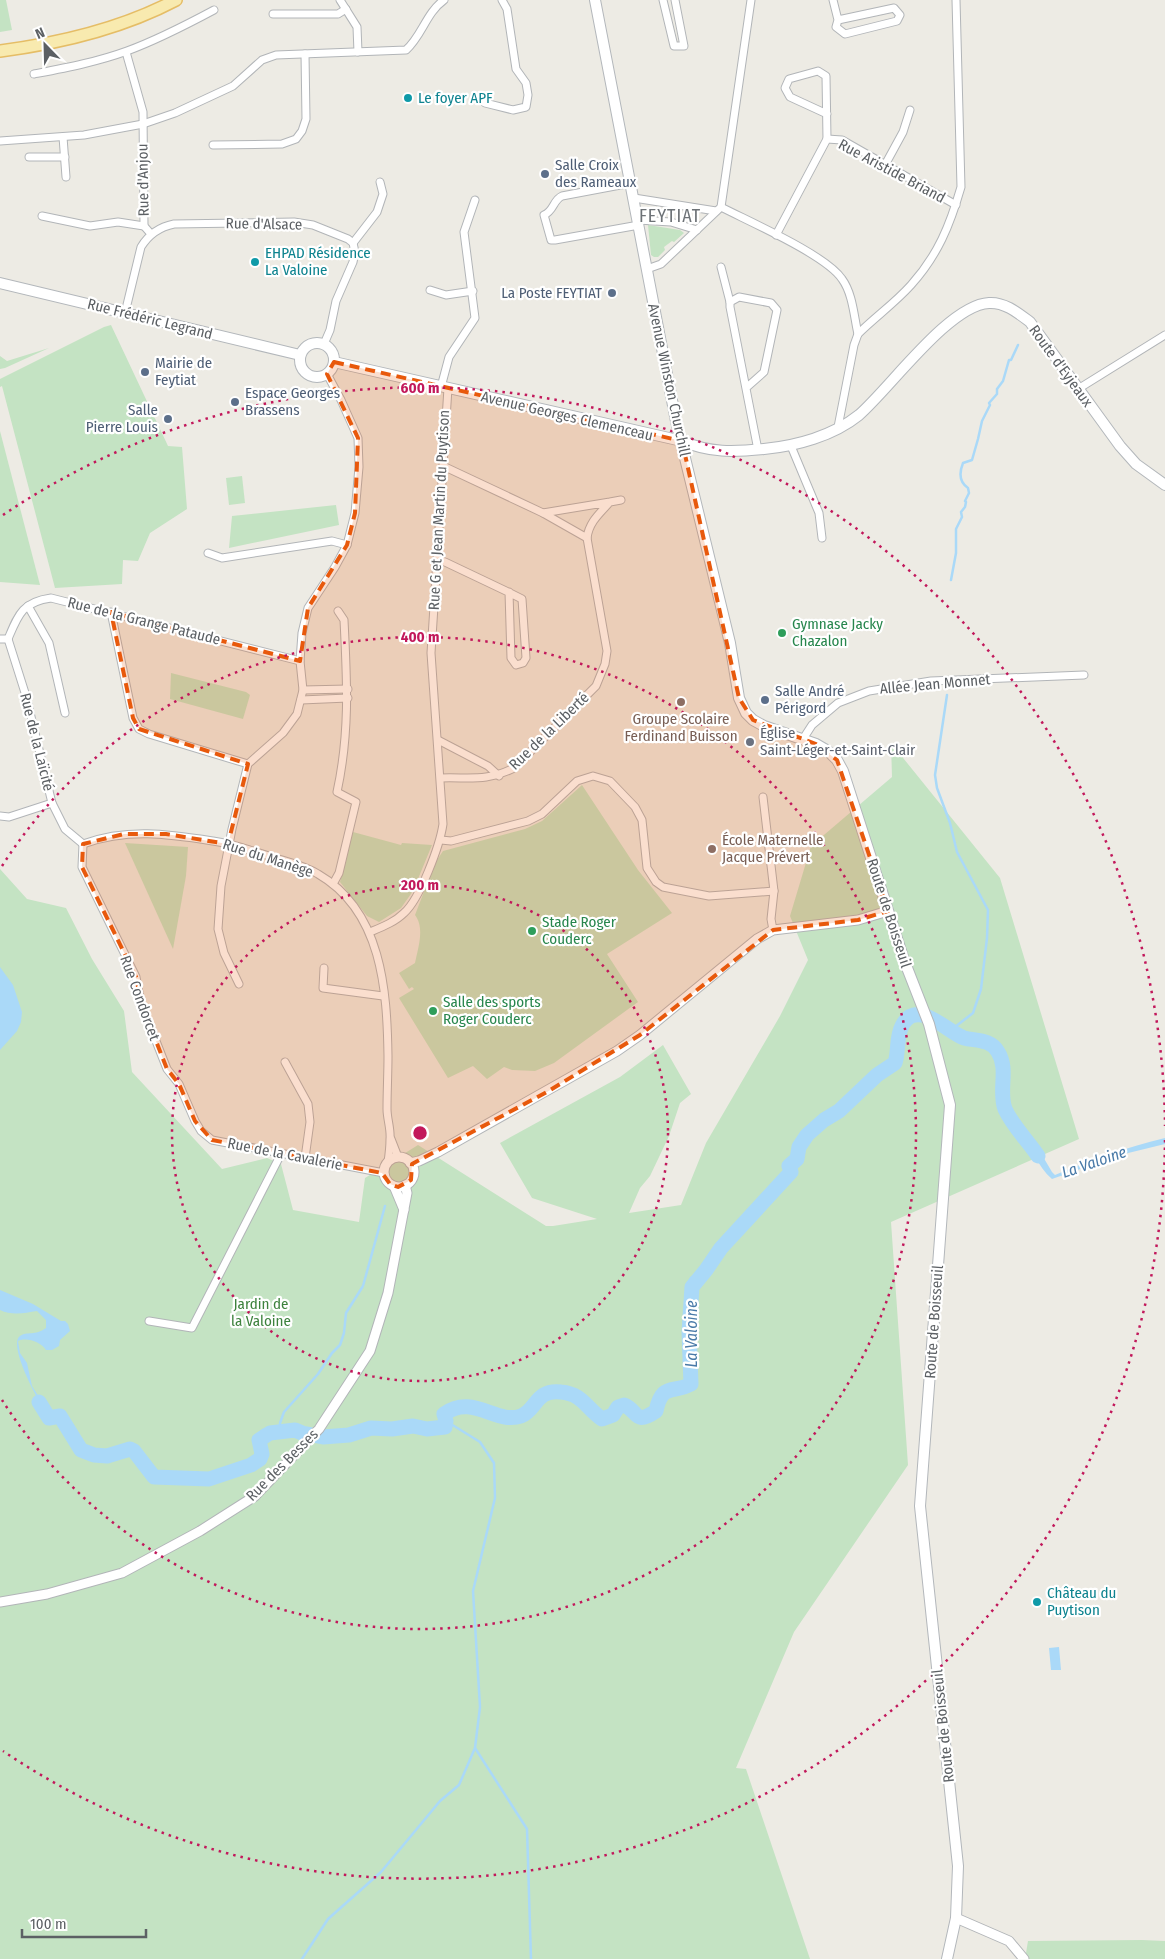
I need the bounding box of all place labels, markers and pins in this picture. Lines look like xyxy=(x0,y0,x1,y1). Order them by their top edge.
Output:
place label: Le foyer APF xyxy=(418,89,493,107)
marker: Le foyer APF xyxy=(402,92,414,104)
place label: Salle Croix des Rameaux xyxy=(555,156,637,191)
marker: Salle Croix des Rameaux xyxy=(539,168,551,180)
place label: EHPAD Résidence La Valoine xyxy=(265,244,371,279)
marker: EHPAD Résidence La Valoine xyxy=(249,256,261,268)
place label: La Poste FEYTIAT xyxy=(501,284,602,302)
marker: La Poste FEYTIAT xyxy=(606,287,618,299)
place label: Mairie de Feytiat xyxy=(155,354,212,389)
marker: Mairie de Feytiat xyxy=(139,366,151,378)
place label: Espace Georges Brassens xyxy=(245,384,340,419)
marker: Espace Georges Brassens xyxy=(229,396,241,408)
place label: Salle Pierre Louis xyxy=(86,401,158,436)
marker: Salle Pierre Louis xyxy=(162,413,174,425)
place label: Gymnase Jacky Chazalon xyxy=(792,615,883,650)
marker: Gymnase Jacky Chazalon xyxy=(776,627,788,639)
place label: Salle André Périgord xyxy=(775,682,844,717)
marker: Salle André Périgord xyxy=(759,694,771,706)
marker: Groupe Scolaire Ferdinand Buisson xyxy=(675,696,687,708)
place label: Groupe Scolaire Ferdinand Buisson xyxy=(624,710,738,745)
place label: Église Saint-Léger-et-Saint-Clair xyxy=(760,724,916,759)
marker: Église Saint-Léger-et-Saint-Clair xyxy=(744,736,756,748)
place label: École Maternelle Jacque Prévert xyxy=(722,831,824,866)
marker: École Maternelle Jacque Prévert xyxy=(706,843,718,855)
place label: Stade Roger Couderc xyxy=(542,913,617,948)
marker: Stade Roger Couderc xyxy=(526,925,538,937)
place label: Salle des sports Roger Couderc xyxy=(443,993,541,1028)
marker: Salle des sports Roger Couderc xyxy=(427,1005,439,1017)
centre of rings xyxy=(411,1124,429,1142)
place label: Château du Puytison xyxy=(1047,1584,1116,1619)
marker: Château du Puytison xyxy=(1031,1596,1043,1608)

